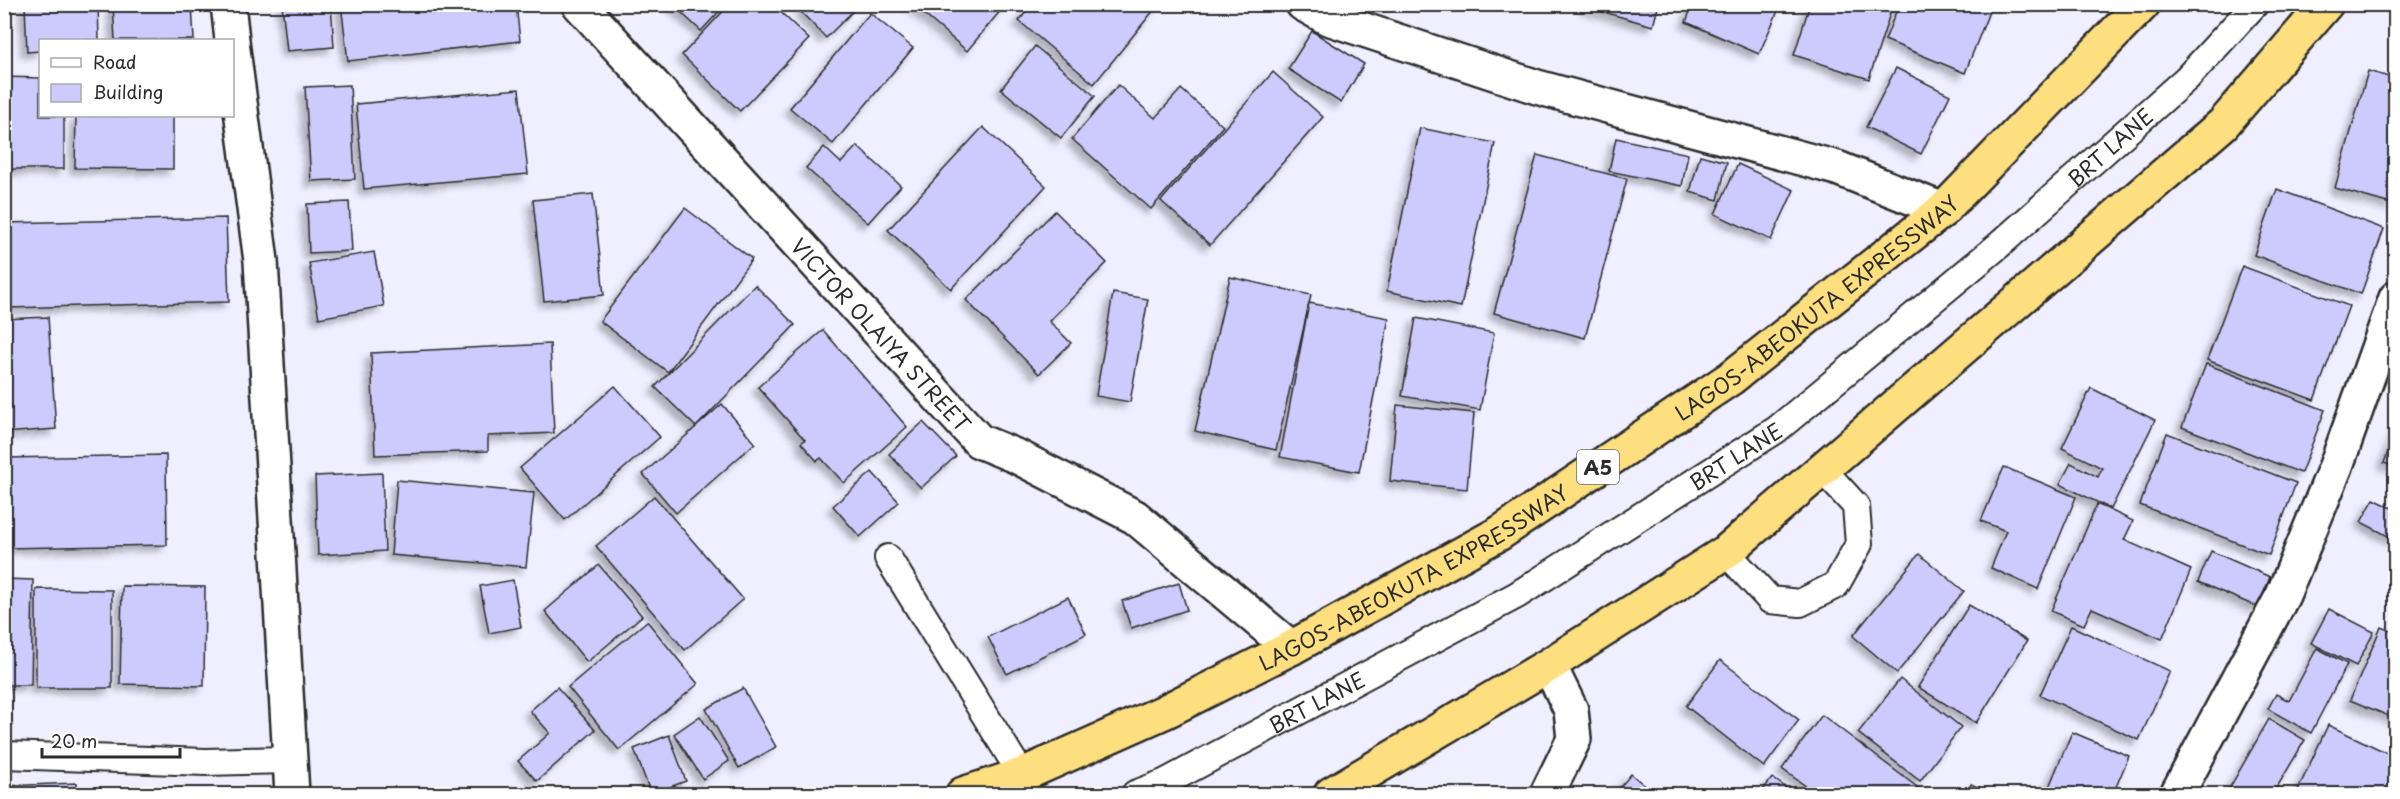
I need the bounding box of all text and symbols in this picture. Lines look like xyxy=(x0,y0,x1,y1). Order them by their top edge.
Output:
legend xyxy=(39,39,234,117)
text: Road xyxy=(93,48,137,75)
text: Building xyxy=(93,78,163,105)
street label: BRT LANE xyxy=(2060,100,2160,193)
street label: LAGOS-ABEOKUTA EXPRESSWAY xyxy=(1668,187,1966,428)
street label: VICTOR OLAIYA STREET xyxy=(784,230,979,439)
street label: BRT LANE xyxy=(1683,414,1788,497)
road number: A5 xyxy=(1577,450,1619,484)
street label: LAGOS-ABEOKUTA EXPRESSWAY xyxy=(1253,475,1575,678)
street label: BRT LANE xyxy=(1263,663,1371,740)
scale bar xyxy=(42,721,180,759)
text: 20 m xyxy=(51,727,97,754)

